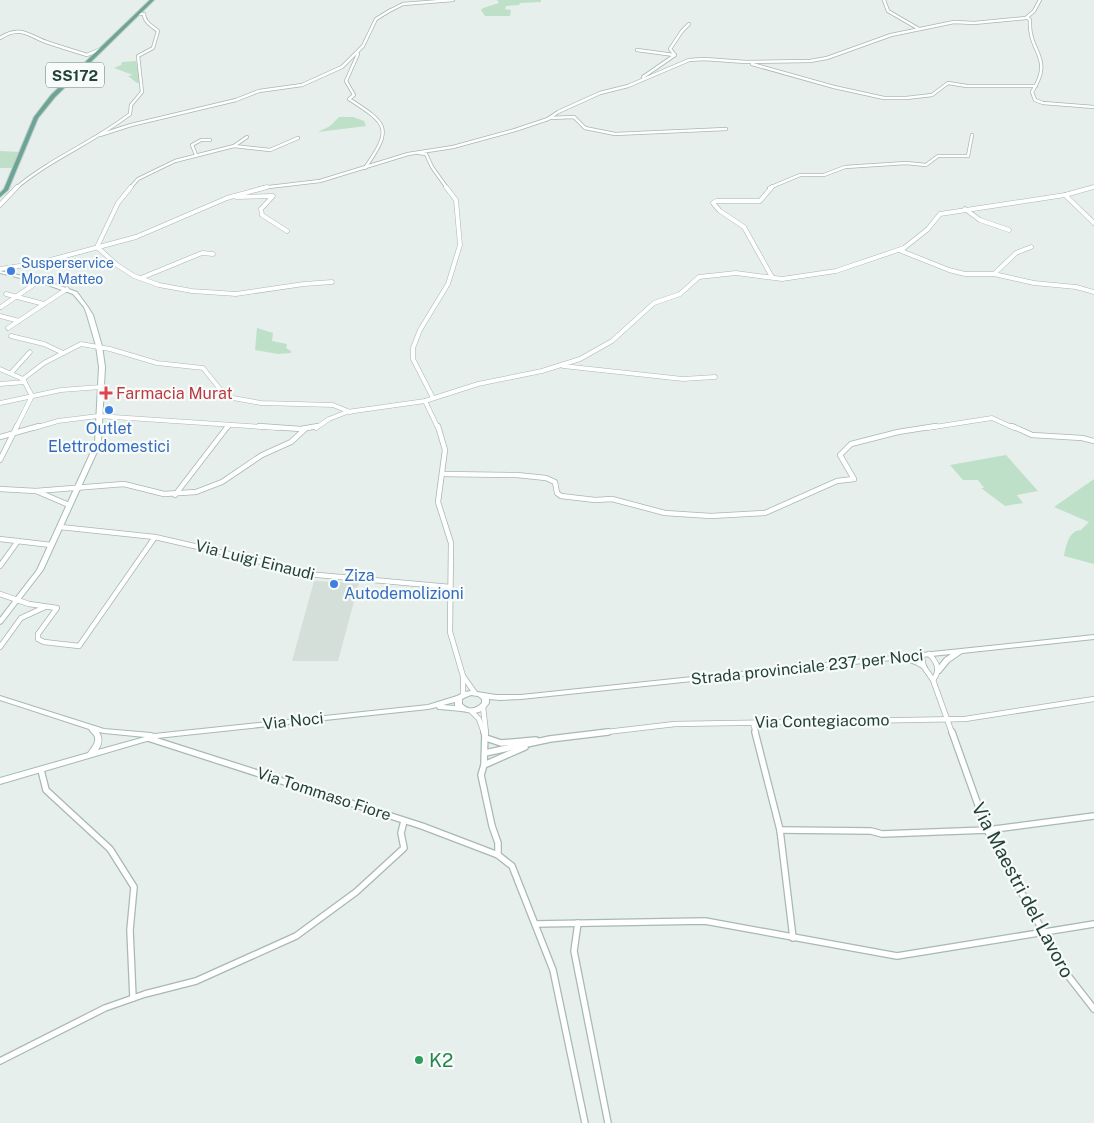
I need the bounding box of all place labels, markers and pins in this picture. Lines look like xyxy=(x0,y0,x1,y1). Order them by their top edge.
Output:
place label: Susperservice Mora Matteo xyxy=(21,255,114,287)
marker: Susperservice Mora Matteo xyxy=(5,265,17,277)
place label: Farmacia Murat xyxy=(116,384,233,403)
marker: Farmacia Murat xyxy=(100,387,112,399)
marker: Outlet Elettrodomestici xyxy=(103,404,115,416)
place label: Outlet Elettrodomestici xyxy=(48,419,170,456)
place label: Ziza Autodemolizioni xyxy=(344,566,464,603)
marker: Ziza Autodemolizioni xyxy=(328,578,340,590)
place label: K2 xyxy=(429,1049,453,1071)
marker: K2 xyxy=(413,1054,425,1066)

